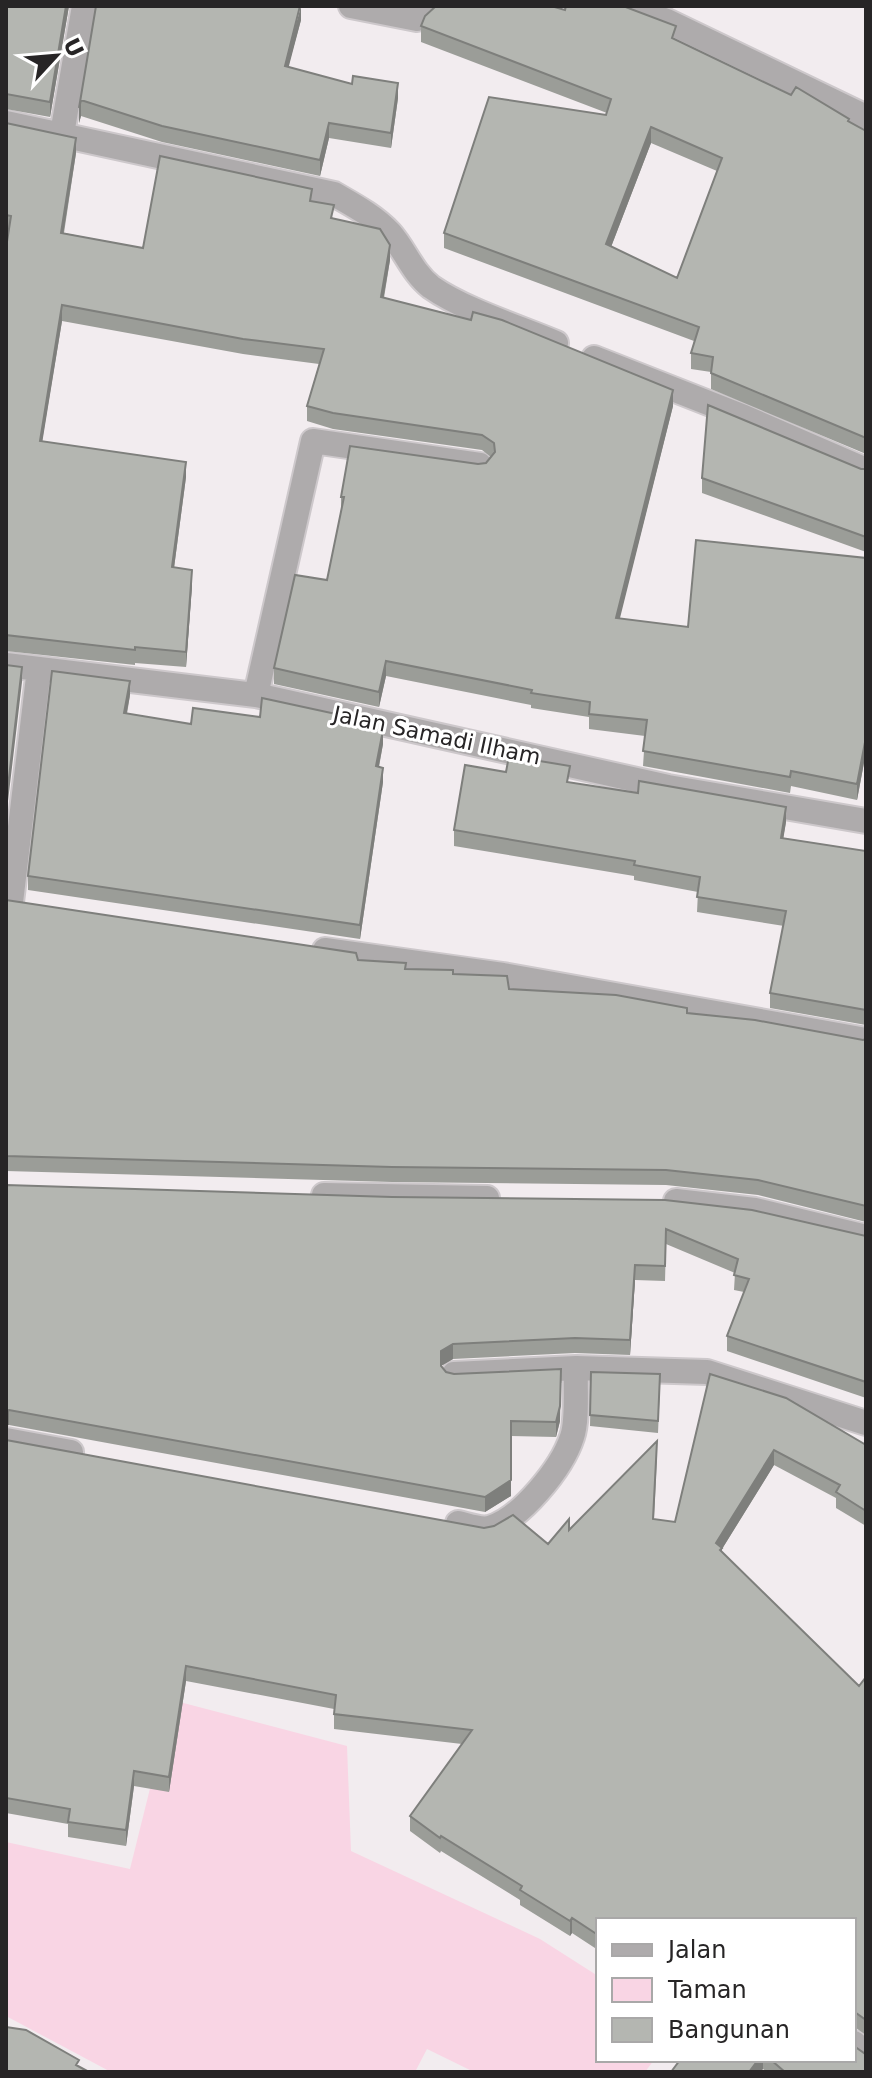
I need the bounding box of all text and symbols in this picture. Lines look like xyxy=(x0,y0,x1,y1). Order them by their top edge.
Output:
north arrow xyxy=(16,16,96,96)
text: U xyxy=(58,34,89,61)
street label: Jalan Samadi Ilham xyxy=(329,701,543,770)
legend xyxy=(596,1918,856,2062)
text: Jalan xyxy=(666,1936,726,1964)
text: Taman xyxy=(667,1976,747,2004)
text: Bangunan xyxy=(668,2016,790,2044)

